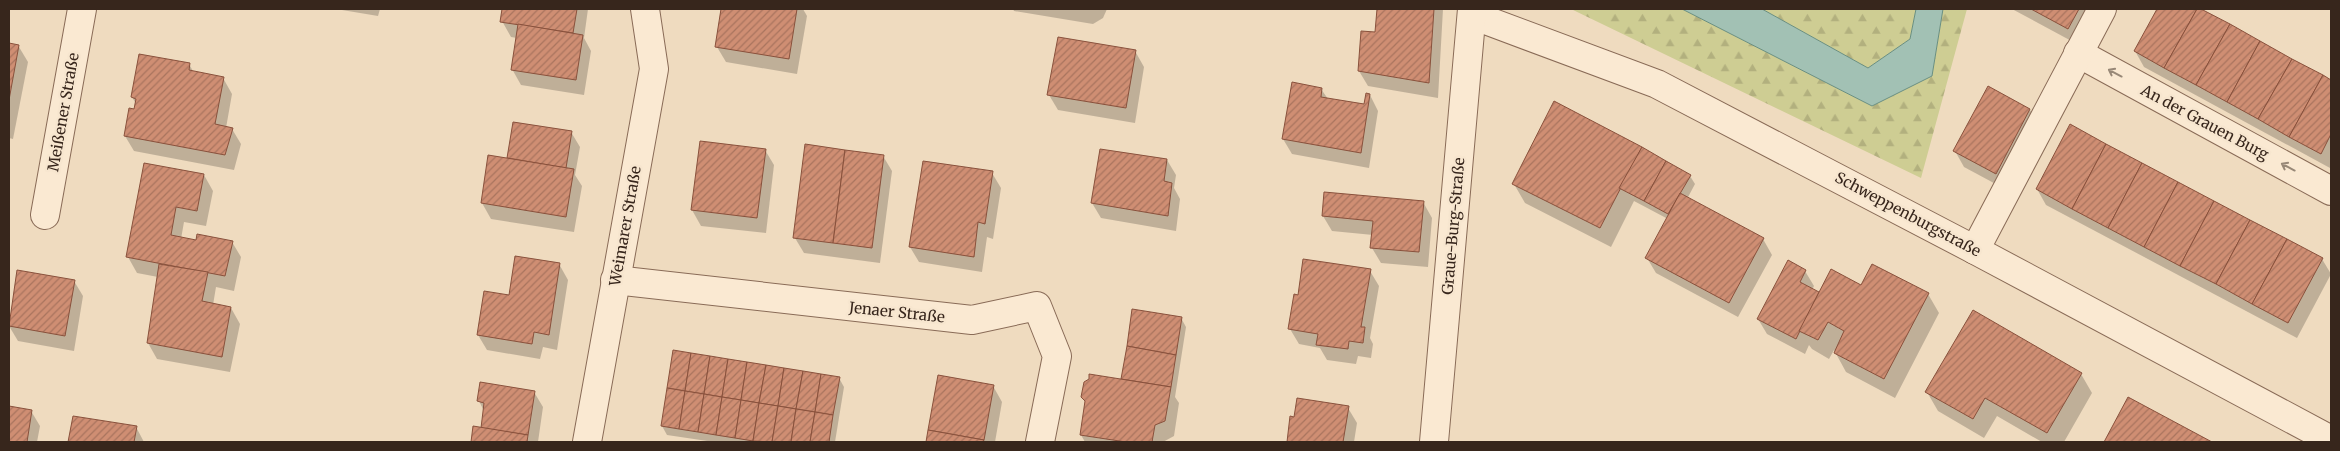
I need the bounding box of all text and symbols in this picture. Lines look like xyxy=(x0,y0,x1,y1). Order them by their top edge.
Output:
street label: Meißener Straße xyxy=(43,51,83,173)
one-way arrow xyxy=(2107,68,2122,78)
street label: An der Grauen Burg xyxy=(2137,80,2272,164)
street label: Graue-Burg-Straße xyxy=(1438,156,1468,295)
one-way arrow xyxy=(2282,162,2296,172)
street label: Weimarer Straße xyxy=(605,164,645,288)
street label: Schweppenburgstraße xyxy=(1832,167,1984,261)
street label: Jenaer Straße xyxy=(847,297,946,326)

